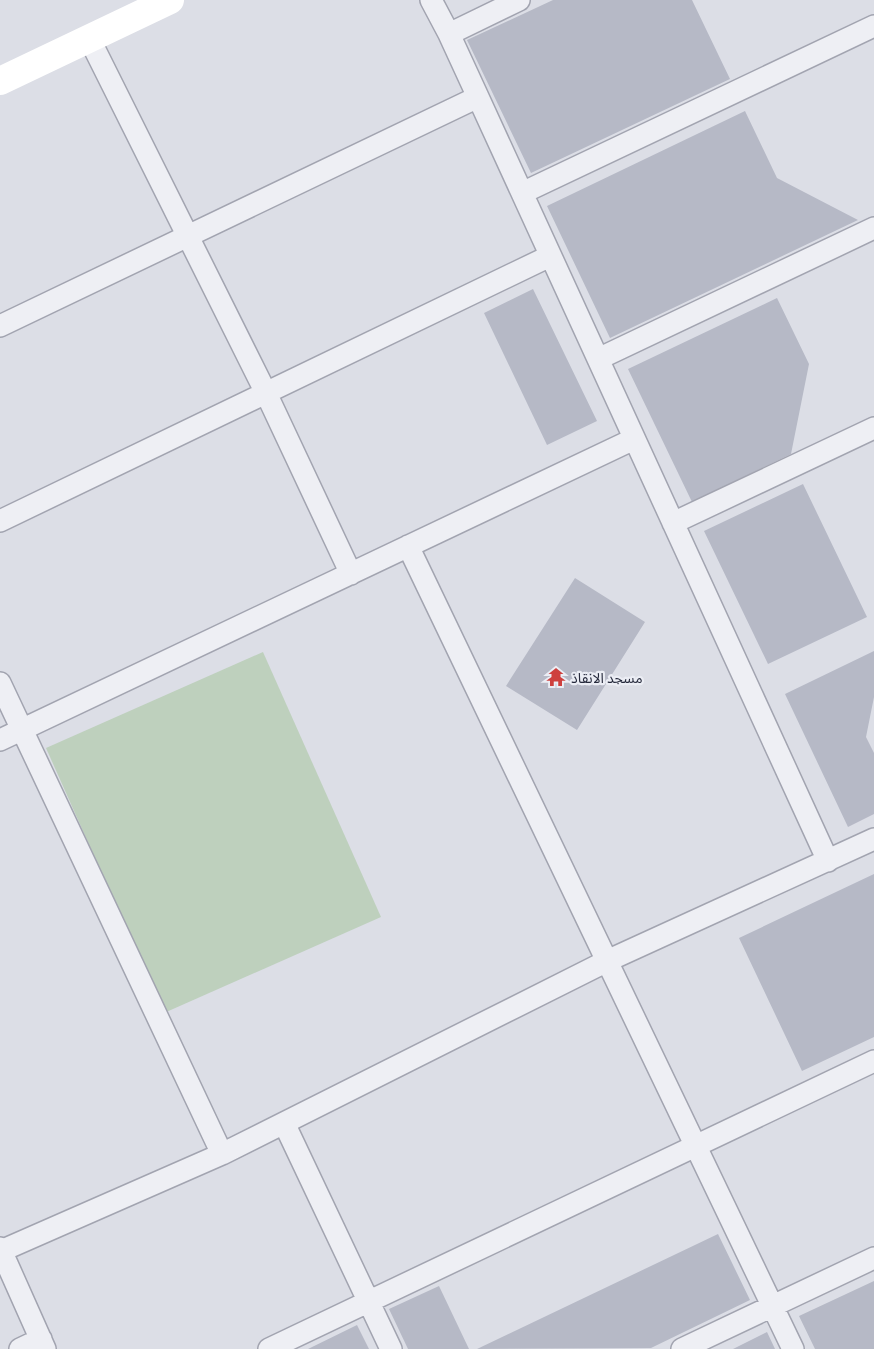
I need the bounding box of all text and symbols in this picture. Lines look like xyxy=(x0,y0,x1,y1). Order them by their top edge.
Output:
temple icon: مسجد الانقاذ xyxy=(545,666,567,688)
place label: مسجد الانقاذ xyxy=(571,667,643,688)

